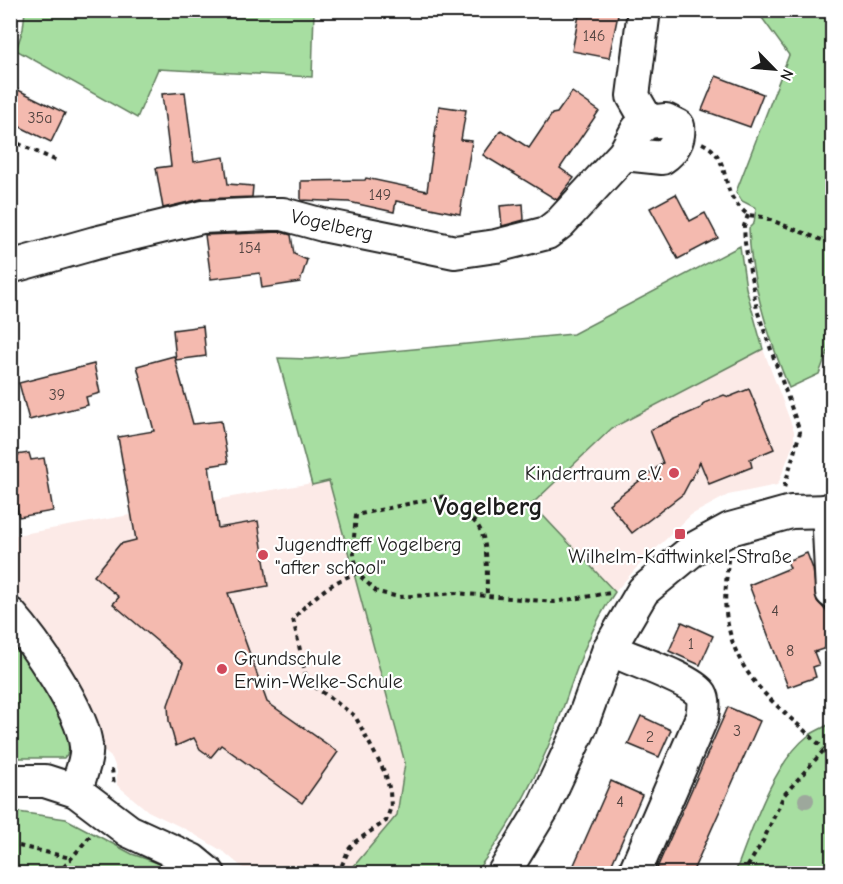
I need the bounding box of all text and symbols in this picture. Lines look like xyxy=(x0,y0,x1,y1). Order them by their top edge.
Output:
house number: 146 xyxy=(583,27,605,45)
north arrow xyxy=(744,39,804,99)
text: N xyxy=(776,66,797,83)
house number: 35a xyxy=(27,109,53,127)
house number: 149 xyxy=(369,186,391,204)
street label: Vogelberg xyxy=(289,204,375,246)
house number: 154 xyxy=(239,239,261,257)
house number: 39 xyxy=(49,386,65,404)
place label: Kindertraum e.V. xyxy=(525,462,662,485)
marker: Kindertraum e.V. xyxy=(667,466,681,480)
district label: Vogelberg xyxy=(433,492,543,522)
marker: Wilhelm-Kattwinkel-Straße xyxy=(673,527,687,541)
place label: Jugendtreff Vogelberg "after school" xyxy=(275,533,462,579)
place label: Wilhelm-Kattwinkel-Straße xyxy=(568,545,792,568)
marker: Jugendtreff Vogelberg "after school" xyxy=(256,548,270,562)
house number: 4 xyxy=(771,602,779,620)
house number: 1 xyxy=(688,635,694,653)
house number: 8 xyxy=(786,642,794,660)
place label: Grundschule Erwin-Welke-Schule xyxy=(234,647,403,693)
marker: Grundschule Erwin-Welke-Schule xyxy=(215,662,229,676)
house number: 3 xyxy=(733,722,741,740)
house number: 2 xyxy=(646,728,654,746)
house number: 4 xyxy=(616,793,624,811)

